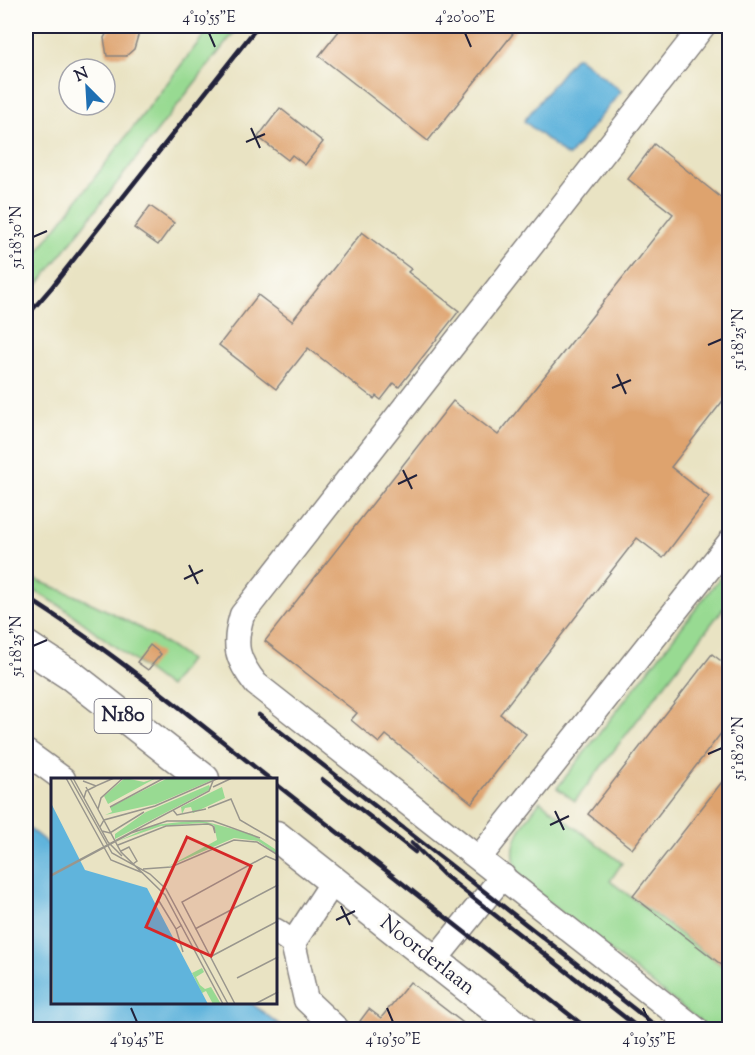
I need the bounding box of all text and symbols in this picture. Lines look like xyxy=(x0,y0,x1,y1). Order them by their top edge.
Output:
text: 4°19'55"E xyxy=(183,8,235,29)
text: 4°20'00"E xyxy=(435,8,495,29)
north arrow xyxy=(57,57,117,117)
text: N xyxy=(71,62,93,89)
text: 51°18'30"N xyxy=(7,206,28,269)
text: 51°18'25"N xyxy=(729,308,750,371)
text: 51°18'25"N xyxy=(7,615,28,678)
road number: N180 xyxy=(94,699,152,733)
text: 51°18'20"N xyxy=(729,716,750,781)
inset map xyxy=(51,778,278,1004)
street label: Noorderlaan xyxy=(373,909,481,1003)
text: 4°19'45"E xyxy=(110,1030,164,1051)
text: 4°19'50"E xyxy=(365,1030,421,1051)
text: 4°19'55"E xyxy=(623,1030,675,1051)

